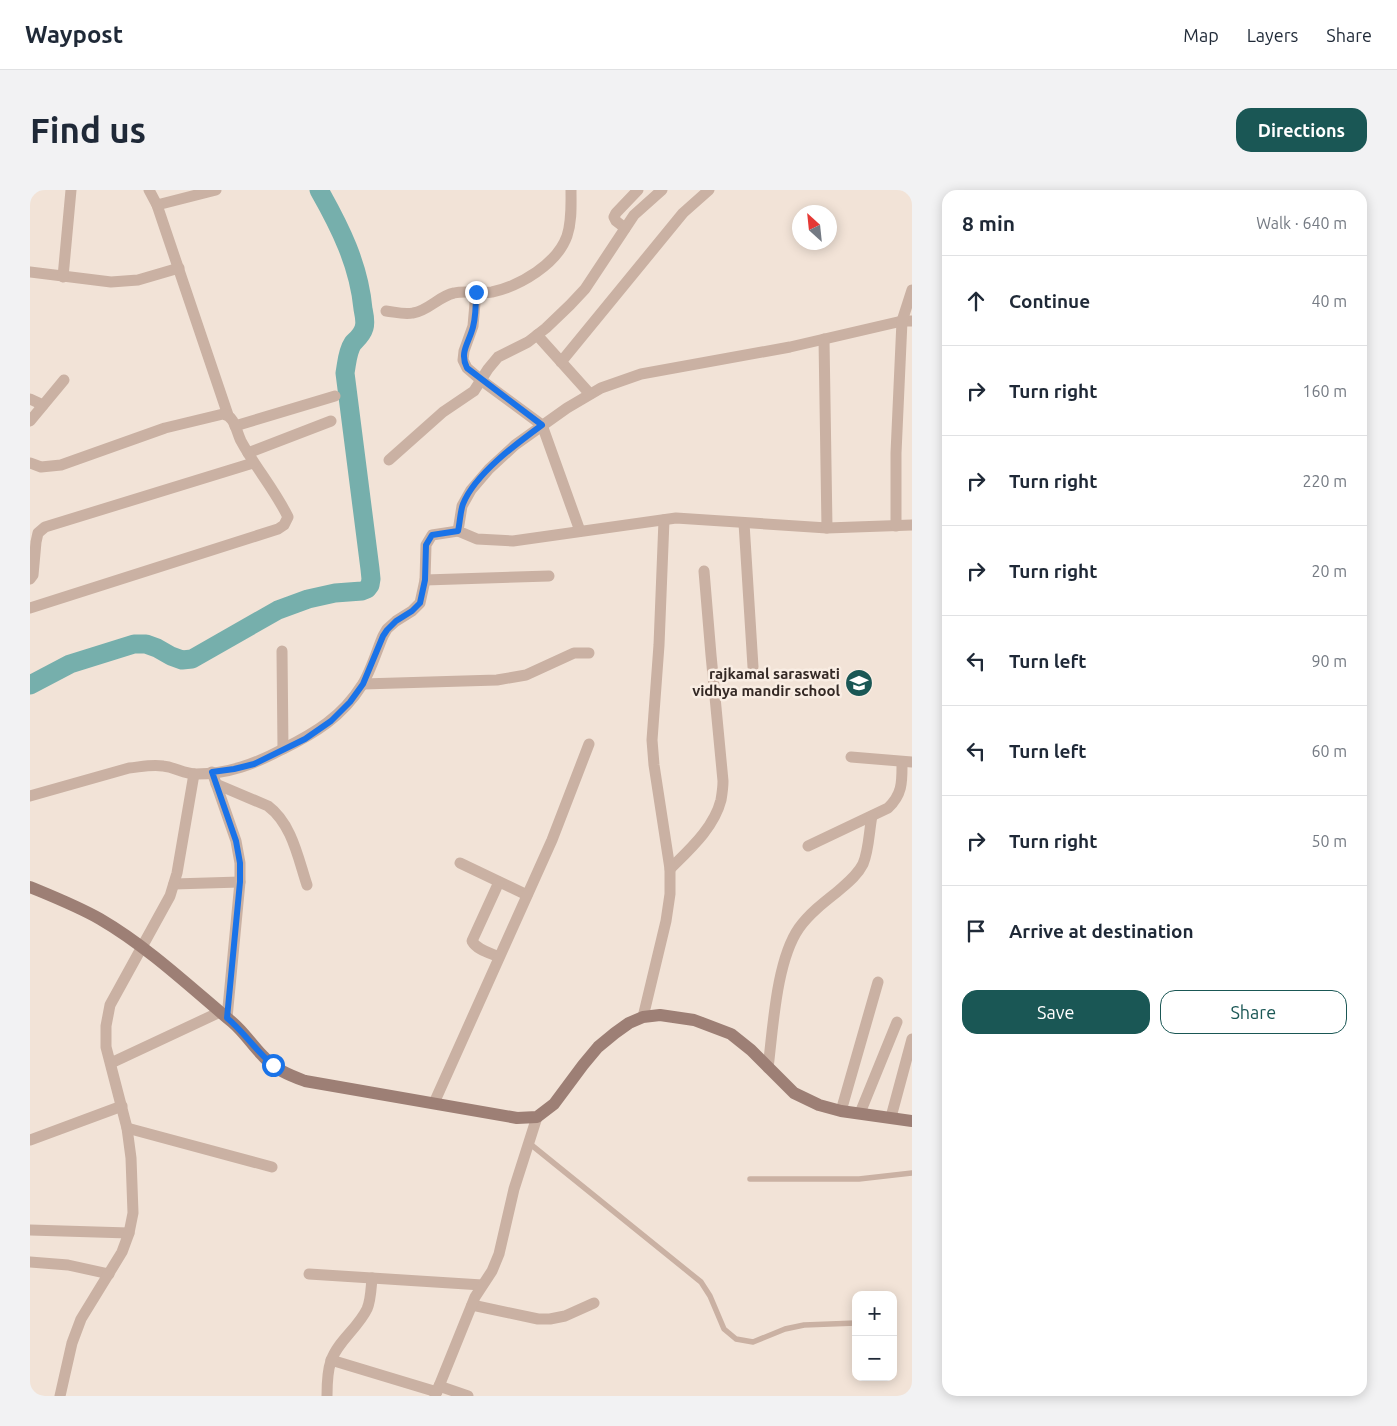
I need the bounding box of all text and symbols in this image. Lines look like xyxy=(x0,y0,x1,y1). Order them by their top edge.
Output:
text: Waypost xyxy=(25,21,123,48)
text: Map xyxy=(1183,25,1219,45)
text: Layers xyxy=(1247,25,1298,45)
text: Share xyxy=(1326,25,1372,45)
button: Directions xyxy=(1236,108,1367,152)
text: Find us xyxy=(30,110,146,150)
north arrow xyxy=(792,205,837,250)
text: 8 min xyxy=(962,211,1015,235)
text: Walk · 640 m xyxy=(1256,214,1347,232)
route end xyxy=(465,281,488,304)
icon: ahead xyxy=(962,287,990,315)
text: Continue xyxy=(1009,290,1090,312)
text: 40 m xyxy=(1311,292,1347,310)
icon: right xyxy=(962,377,990,405)
text: Turn right xyxy=(1009,380,1097,402)
text: 160 m xyxy=(1302,382,1347,400)
icon: right xyxy=(962,467,990,495)
text: Turn right xyxy=(1009,470,1097,492)
text: 220 m xyxy=(1302,472,1347,490)
icon: right xyxy=(962,557,990,585)
text: Turn right xyxy=(1009,560,1097,582)
text: 20 m xyxy=(1311,562,1347,580)
icon: left xyxy=(962,647,990,675)
text: Turn left xyxy=(1009,650,1087,672)
text: 90 m xyxy=(1311,652,1347,670)
place label: rajkamal saraswati vidhya mandir school xyxy=(692,665,840,699)
school or university icon: rajkamal saraswati vidhya mandir school xyxy=(844,668,874,698)
icon: left xyxy=(962,737,990,765)
text: Turn left xyxy=(1009,740,1087,762)
text: 60 m xyxy=(1311,742,1347,760)
icon: right xyxy=(962,827,990,855)
text: Turn right xyxy=(1009,830,1097,852)
text: 50 m xyxy=(1311,832,1347,850)
icon: arrive xyxy=(962,917,990,945)
text: Arrive at destination xyxy=(1009,920,1194,942)
button: Save xyxy=(962,990,1150,1034)
button: Share xyxy=(1160,990,1347,1034)
route start xyxy=(262,1054,285,1077)
map controls xyxy=(852,1291,897,1381)
button: + xyxy=(852,1291,897,1336)
button: − xyxy=(852,1336,897,1381)

